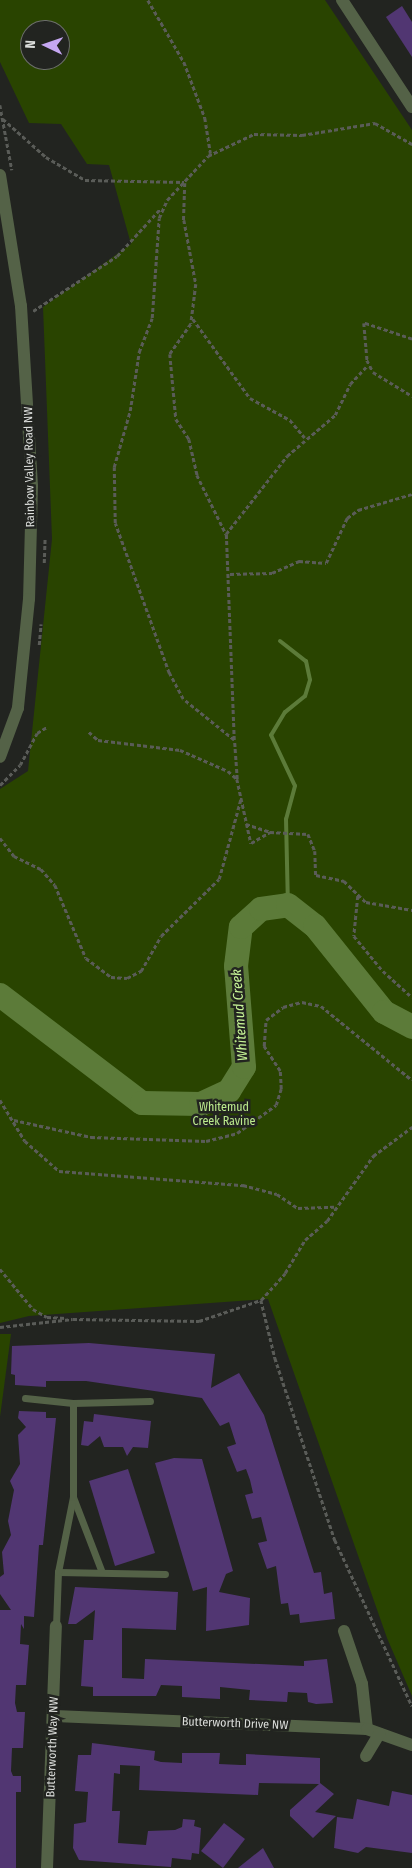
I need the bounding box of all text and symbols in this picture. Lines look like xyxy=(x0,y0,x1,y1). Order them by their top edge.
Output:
north arrow xyxy=(20,20,70,70)
text: N xyxy=(22,40,39,49)
street label: Rainbow Valley Road NW xyxy=(22,407,38,527)
water label: Whitemud Creek xyxy=(228,968,252,1062)
park label: Whitemud Creek Ravine xyxy=(193,1101,255,1129)
street label: Butterworth Way NW xyxy=(44,1696,62,1798)
street label: Butterworth Drive NW xyxy=(182,1715,288,1733)

